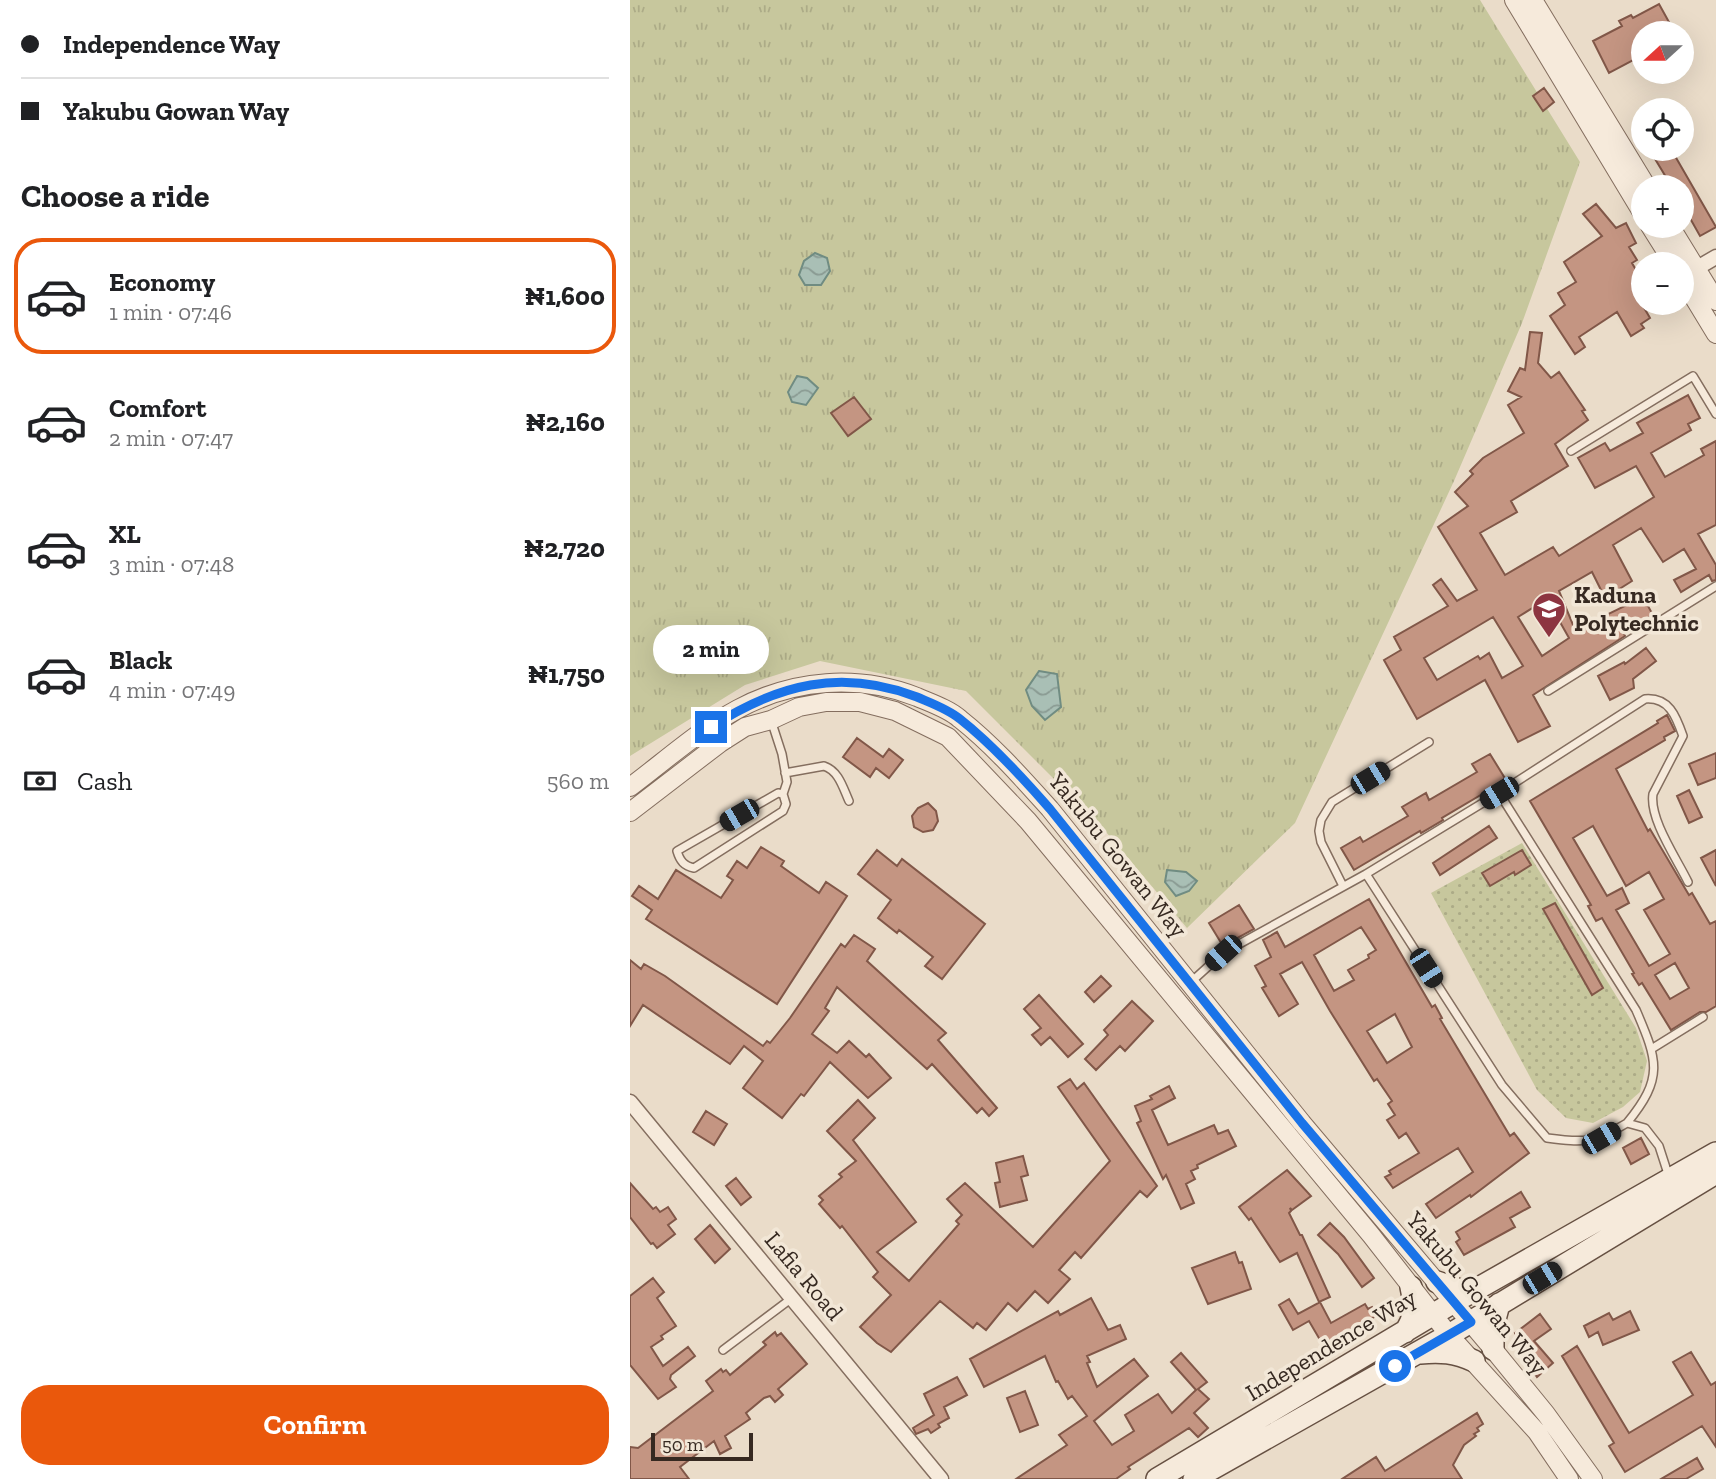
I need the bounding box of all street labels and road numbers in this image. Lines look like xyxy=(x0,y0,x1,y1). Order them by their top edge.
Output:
street label: Yakubu Gowan Way xyxy=(1042,765,1194,944)
street label: Yakubu Gowan Way xyxy=(1400,1204,1555,1381)
street label: Lafia Road xyxy=(759,1225,850,1326)
street label: Independence Way xyxy=(1240,1282,1422,1407)

